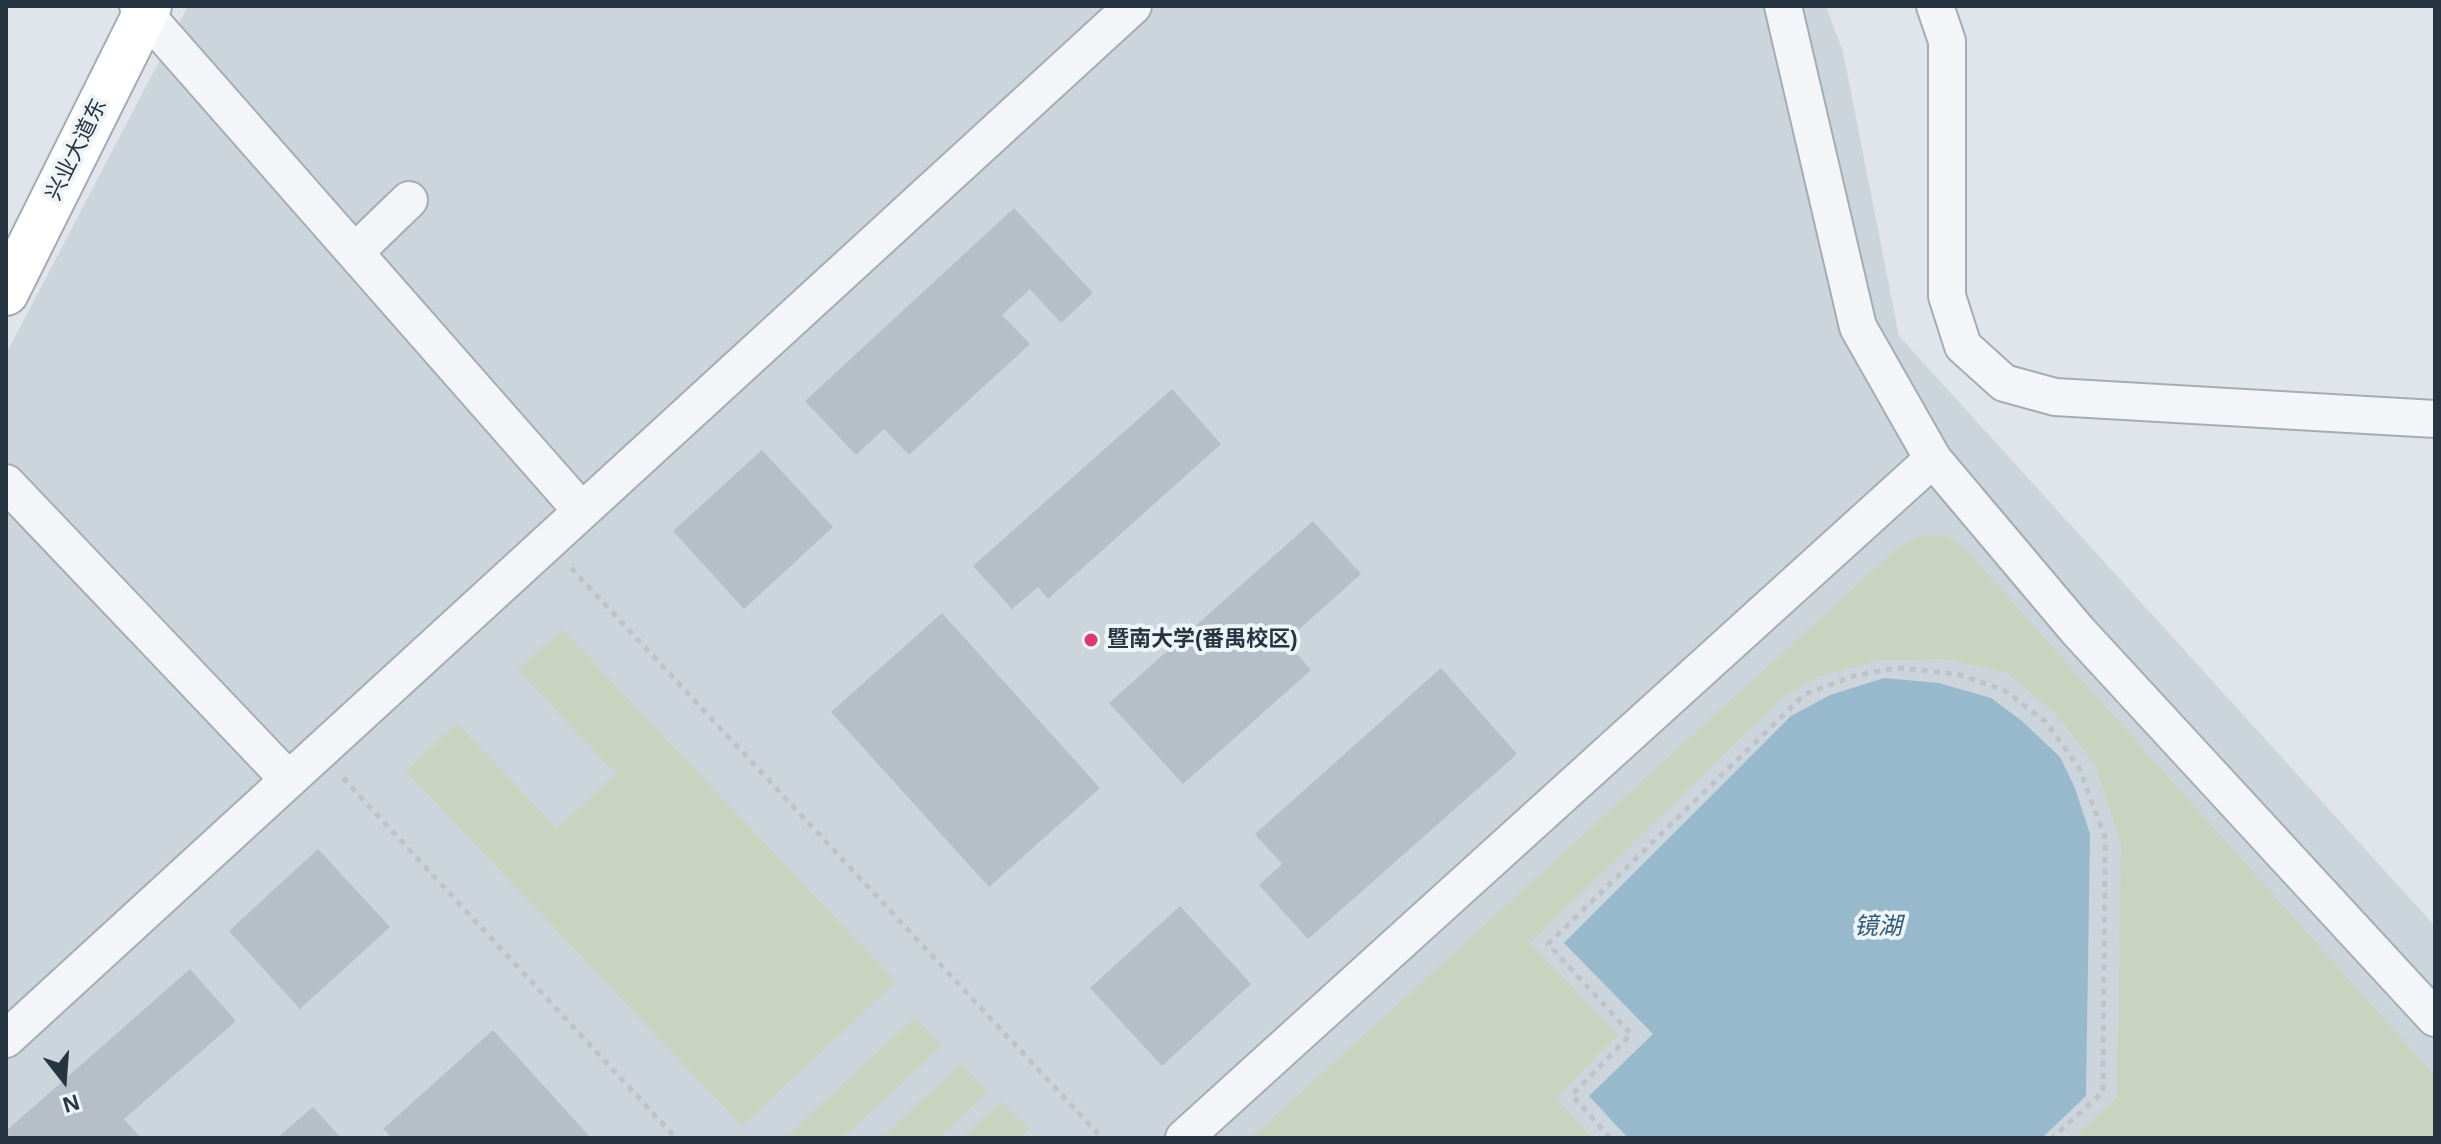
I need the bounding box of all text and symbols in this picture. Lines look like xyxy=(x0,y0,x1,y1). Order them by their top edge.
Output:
street label: 兴业大道东 xyxy=(41,95,113,205)
place label: 暨南大学(番禺校区) xyxy=(1107,627,1298,653)
marker: 暨南大学(番禺校区) xyxy=(1082,631,1100,649)
water label: 镜湖 xyxy=(1854,913,1902,941)
north arrow xyxy=(24,1040,104,1120)
text: N xyxy=(60,1089,82,1118)

